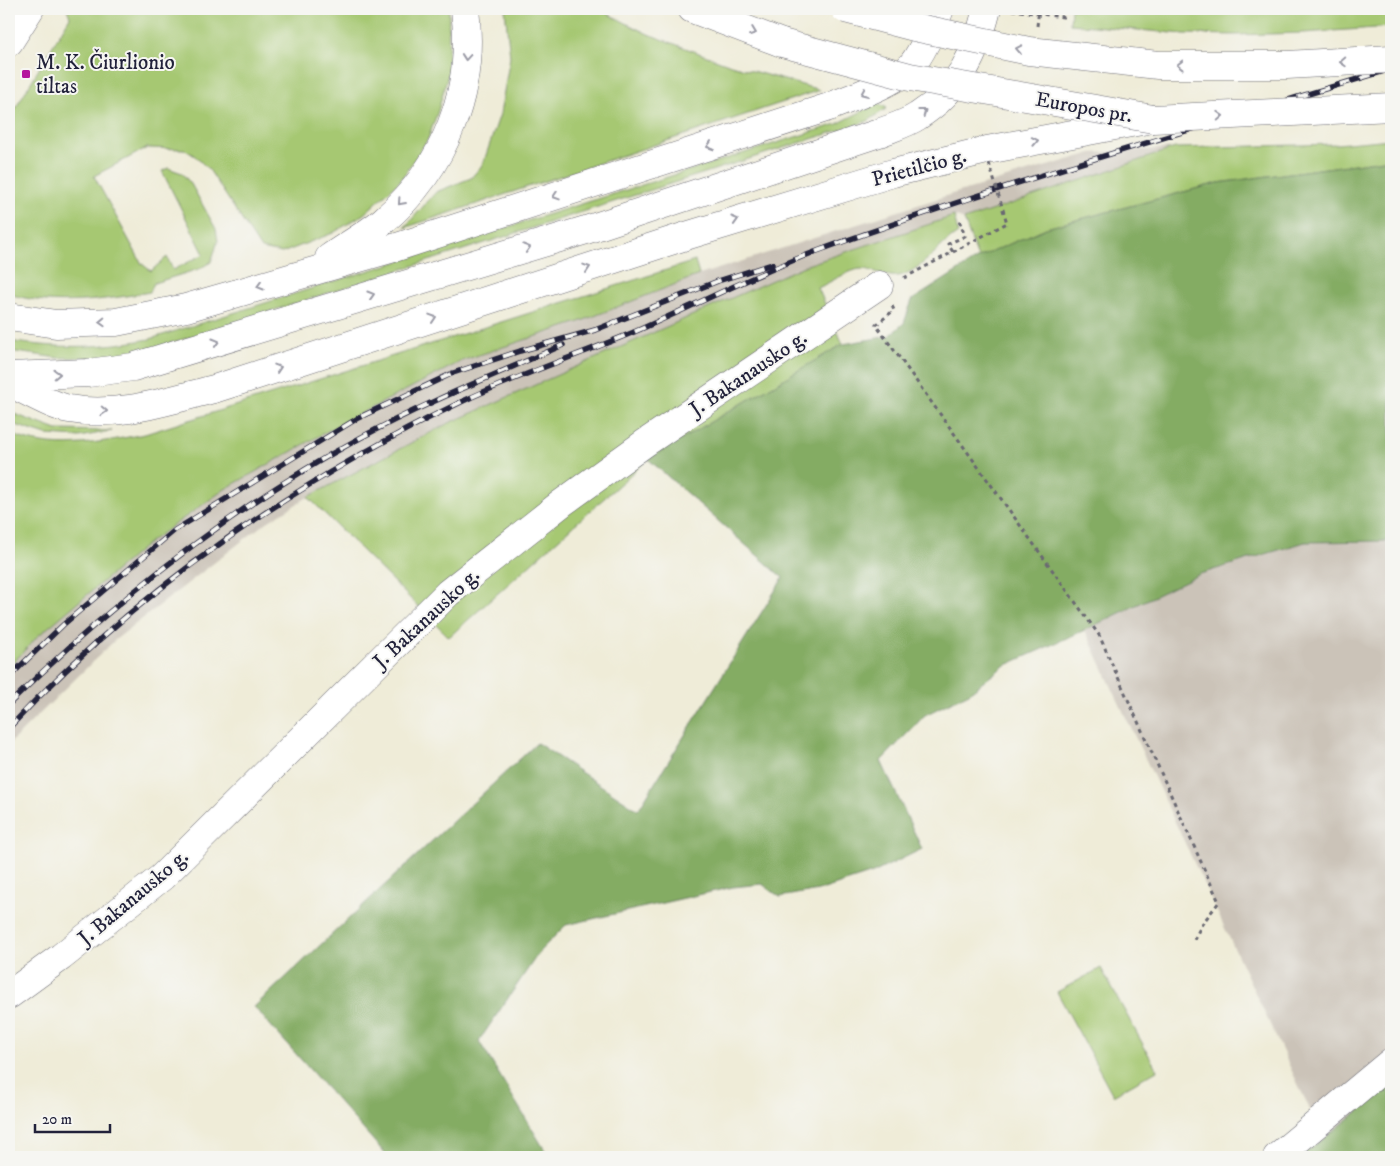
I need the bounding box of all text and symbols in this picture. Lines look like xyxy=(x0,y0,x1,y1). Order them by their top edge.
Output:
one-way arrow xyxy=(749,26,757,36)
one-way arrow xyxy=(1014,44,1023,55)
place label: M. K. Čiurlionio tiltas xyxy=(36,48,175,100)
one-way arrow xyxy=(461,54,472,62)
one-way arrow xyxy=(1338,56,1346,67)
one-way arrow xyxy=(1176,60,1184,70)
marker: M. K. Čiurlionio tiltas xyxy=(20,68,32,80)
one-way arrow xyxy=(860,86,869,97)
street label: Europos pr. xyxy=(1033,87,1134,129)
one-way arrow xyxy=(917,110,926,118)
one-way arrow xyxy=(1216,110,1224,121)
one-way arrow xyxy=(1030,136,1039,147)
one-way arrow xyxy=(707,140,715,150)
street label: Prietilčio g. xyxy=(869,143,969,193)
one-way arrow xyxy=(552,190,560,200)
one-way arrow xyxy=(398,196,407,205)
one-way arrow xyxy=(731,216,739,226)
one-way arrow xyxy=(522,243,530,253)
one-way arrow xyxy=(583,263,591,273)
one-way arrow xyxy=(256,280,264,290)
one-way arrow xyxy=(367,290,375,300)
one-way arrow xyxy=(428,313,436,323)
one-way arrow xyxy=(98,317,106,328)
street label: J. Bakanausko g. xyxy=(683,325,812,424)
one-way arrow xyxy=(211,338,219,348)
one-way arrow xyxy=(274,364,282,374)
one-way arrow xyxy=(54,369,62,380)
one-way arrow xyxy=(100,406,108,417)
street label: J. Bakanausko g. xyxy=(367,563,485,676)
street label: J. Bakanausko g. xyxy=(72,844,194,953)
scale bar xyxy=(35,1101,110,1133)
text: 20 m xyxy=(42,1110,72,1129)

